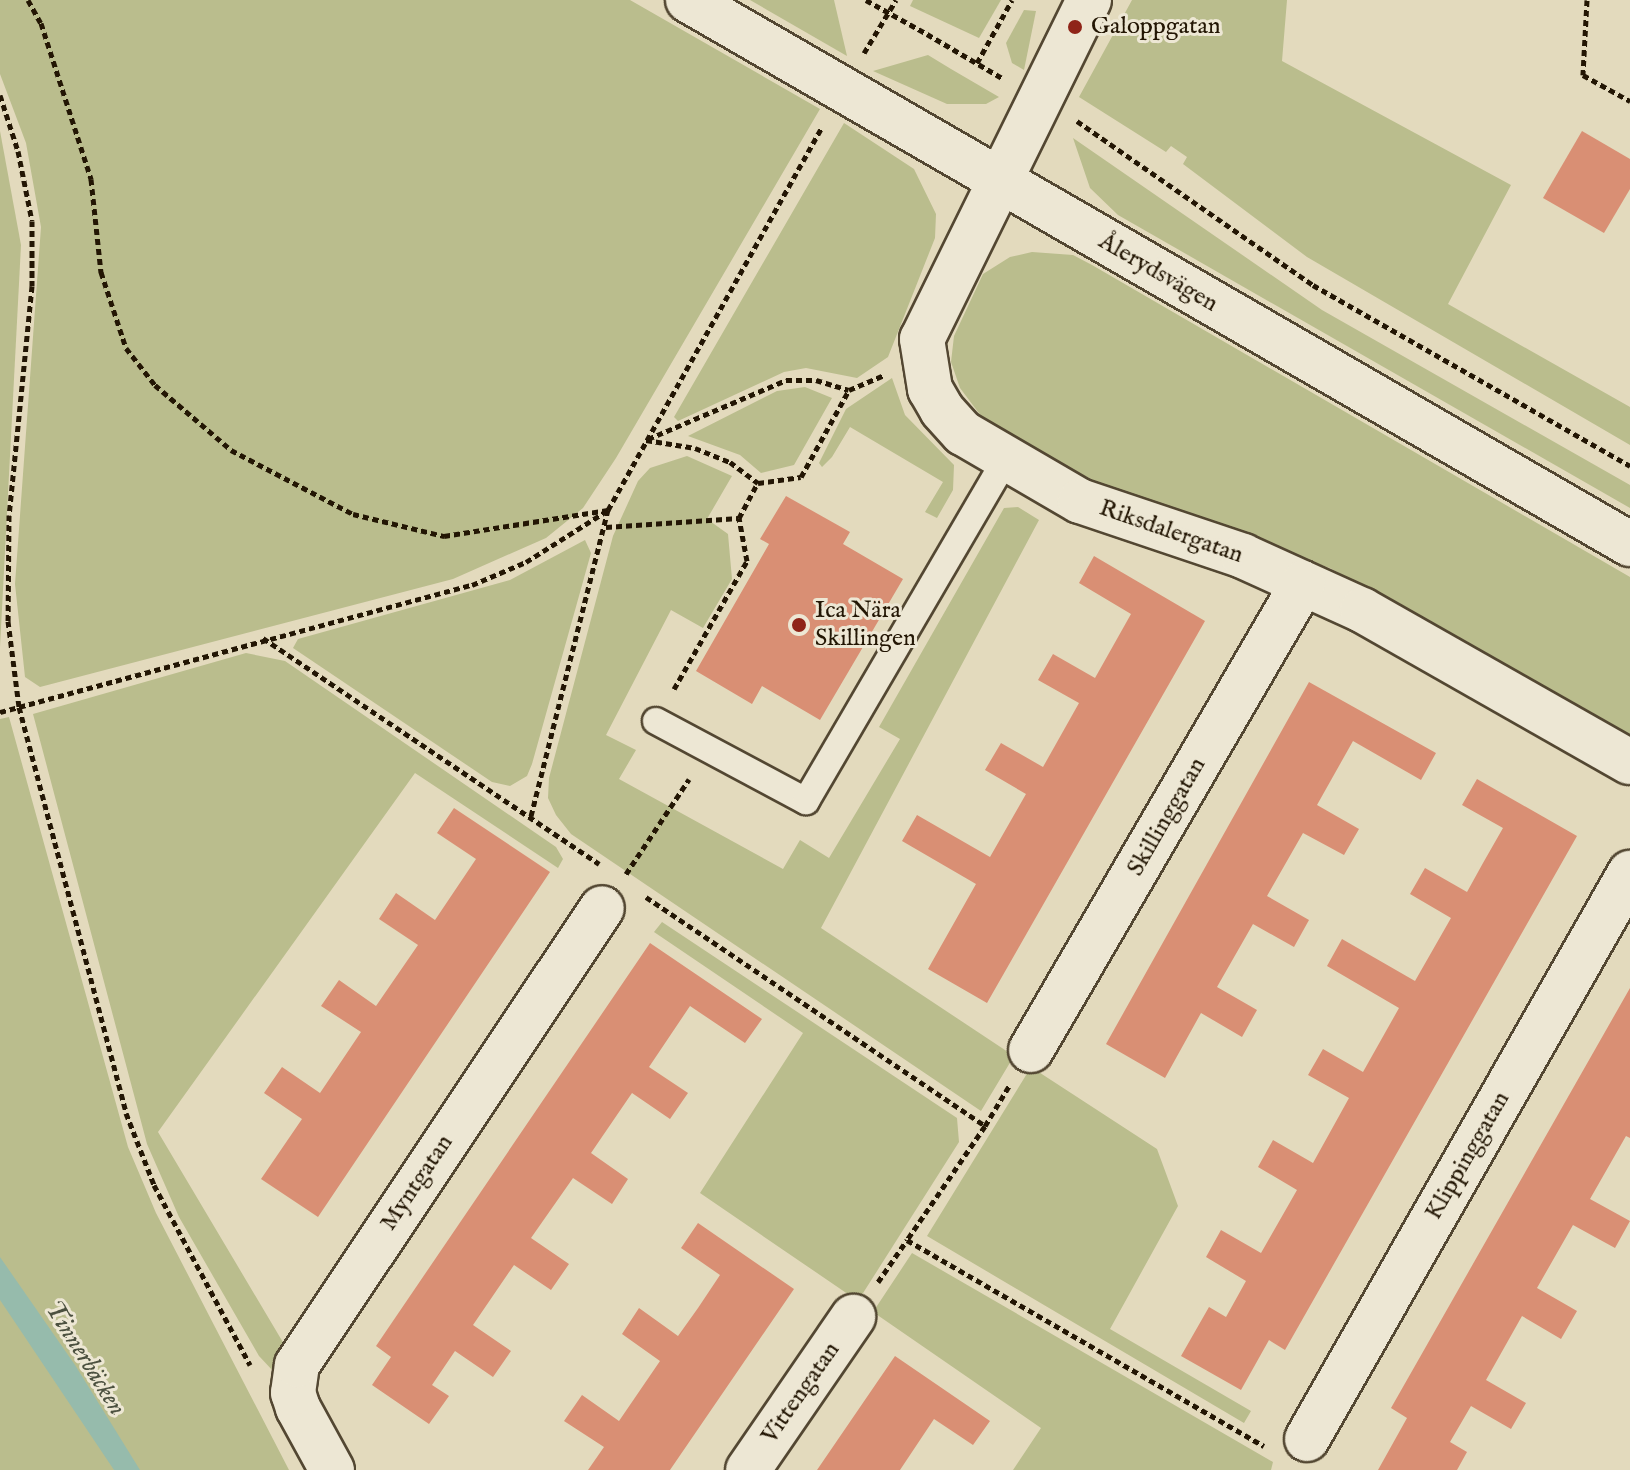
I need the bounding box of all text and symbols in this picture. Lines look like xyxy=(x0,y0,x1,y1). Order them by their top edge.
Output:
place label: Galoppgatan xyxy=(1091,13,1221,41)
marker: Galoppgatan xyxy=(1066,18,1084,36)
street label: Ålerydsvägen xyxy=(1093,227,1223,319)
street label: Riksdalergatan xyxy=(1095,494,1247,570)
place label: Ica Nära Skillingen xyxy=(815,597,916,653)
marker: Ica Nära Skillingen xyxy=(790,616,808,634)
street label: Skillinggatan xyxy=(1122,753,1212,881)
street label: Klippinggatan xyxy=(1420,1087,1516,1225)
street label: Myntgatan xyxy=(374,1130,460,1236)
water label: Tinnerbäcken xyxy=(37,1295,133,1421)
street label: Vittengatan xyxy=(756,1337,846,1449)

